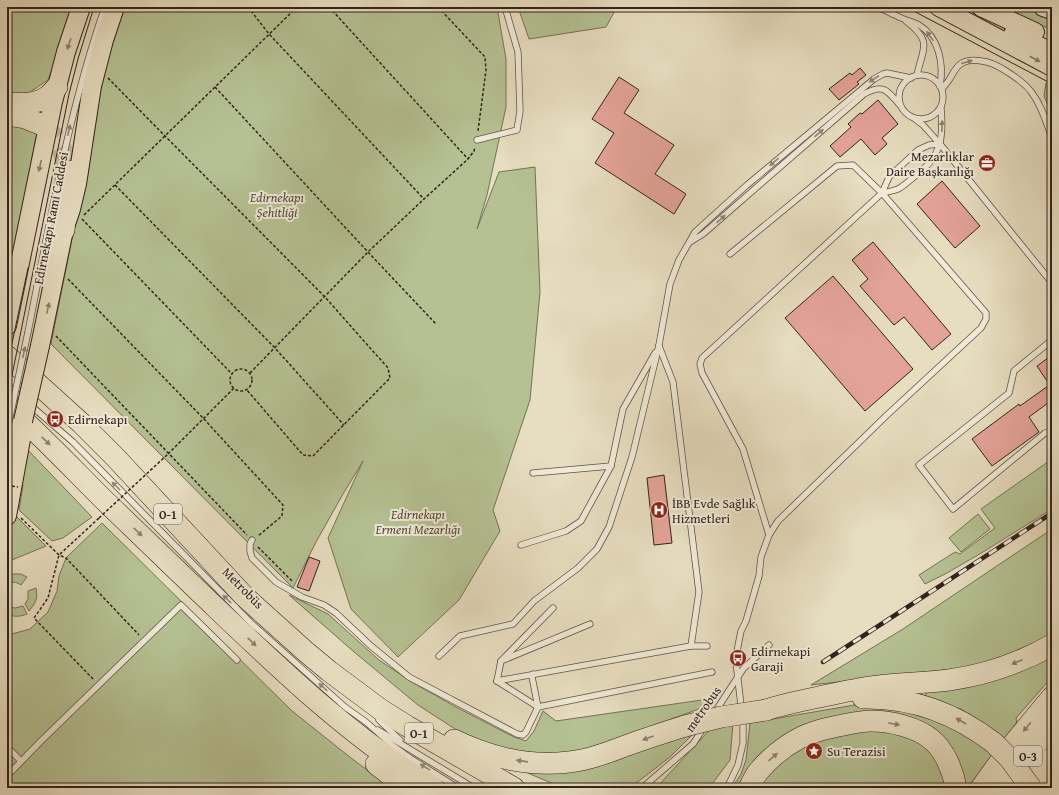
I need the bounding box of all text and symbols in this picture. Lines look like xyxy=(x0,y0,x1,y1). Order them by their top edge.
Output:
one-way arrow xyxy=(926,31,934,41)
one-way arrow xyxy=(65,38,71,50)
one-way arrow xyxy=(1029,55,1041,62)
one-way arrow xyxy=(962,59,974,65)
one-way arrow xyxy=(868,76,880,83)
one-way arrow xyxy=(938,120,945,132)
one-way arrow xyxy=(67,123,73,136)
one-way arrow xyxy=(813,129,824,138)
place label: Mezarlıklar Daire Başkanlığı xyxy=(886,147,975,181)
street label: Edirnekapı Rami Caddesi xyxy=(29,150,73,286)
office icon: Mezarlıklar Daire Başkanlığı xyxy=(977,153,997,173)
one-way arrow xyxy=(768,158,779,167)
one-way arrow xyxy=(37,160,43,172)
park label: Edirnekapı Şehitliği xyxy=(249,188,305,222)
one-way arrow xyxy=(715,214,726,223)
one-way arrow xyxy=(45,302,51,314)
one-way arrow xyxy=(22,346,28,358)
bus stop icon: Edirnekapı xyxy=(45,409,65,429)
place label: Edirnekapı xyxy=(68,410,128,429)
one-way arrow xyxy=(41,436,51,446)
one-way arrow xyxy=(111,481,121,491)
place label: İBB Evde Sağlık Hizmetleri xyxy=(672,494,756,528)
hospital icon: İBB Evde Sağlık Hizmetleri xyxy=(649,500,669,520)
road number: O-1 xyxy=(154,504,182,524)
park label: Edirnekapı Ermeni Mezarlığı xyxy=(375,505,461,539)
one-way arrow xyxy=(133,527,143,537)
street label: Metrobüs xyxy=(218,563,268,613)
one-way arrow xyxy=(223,594,232,604)
one-way arrow xyxy=(247,637,257,647)
place label: Edirnekapi Garaji xyxy=(751,642,811,676)
bus stop icon: Edirnekapi Garaji xyxy=(728,648,748,668)
one-way arrow xyxy=(1011,659,1022,665)
one-way arrow xyxy=(318,682,328,692)
street label: metrobus xyxy=(680,682,726,736)
one-way arrow xyxy=(955,718,967,725)
one-way arrow xyxy=(887,722,900,728)
one-way arrow xyxy=(1023,722,1032,733)
road number: O-1 xyxy=(405,723,433,743)
one-way arrow xyxy=(642,735,654,741)
place icon: Su Terazisi xyxy=(804,741,824,761)
place label: Su Terazisi xyxy=(827,742,886,761)
road number: O-3 xyxy=(1014,746,1042,766)
one-way arrow xyxy=(767,753,778,762)
one-way arrow xyxy=(516,758,528,764)
one-way arrow xyxy=(419,764,431,771)

